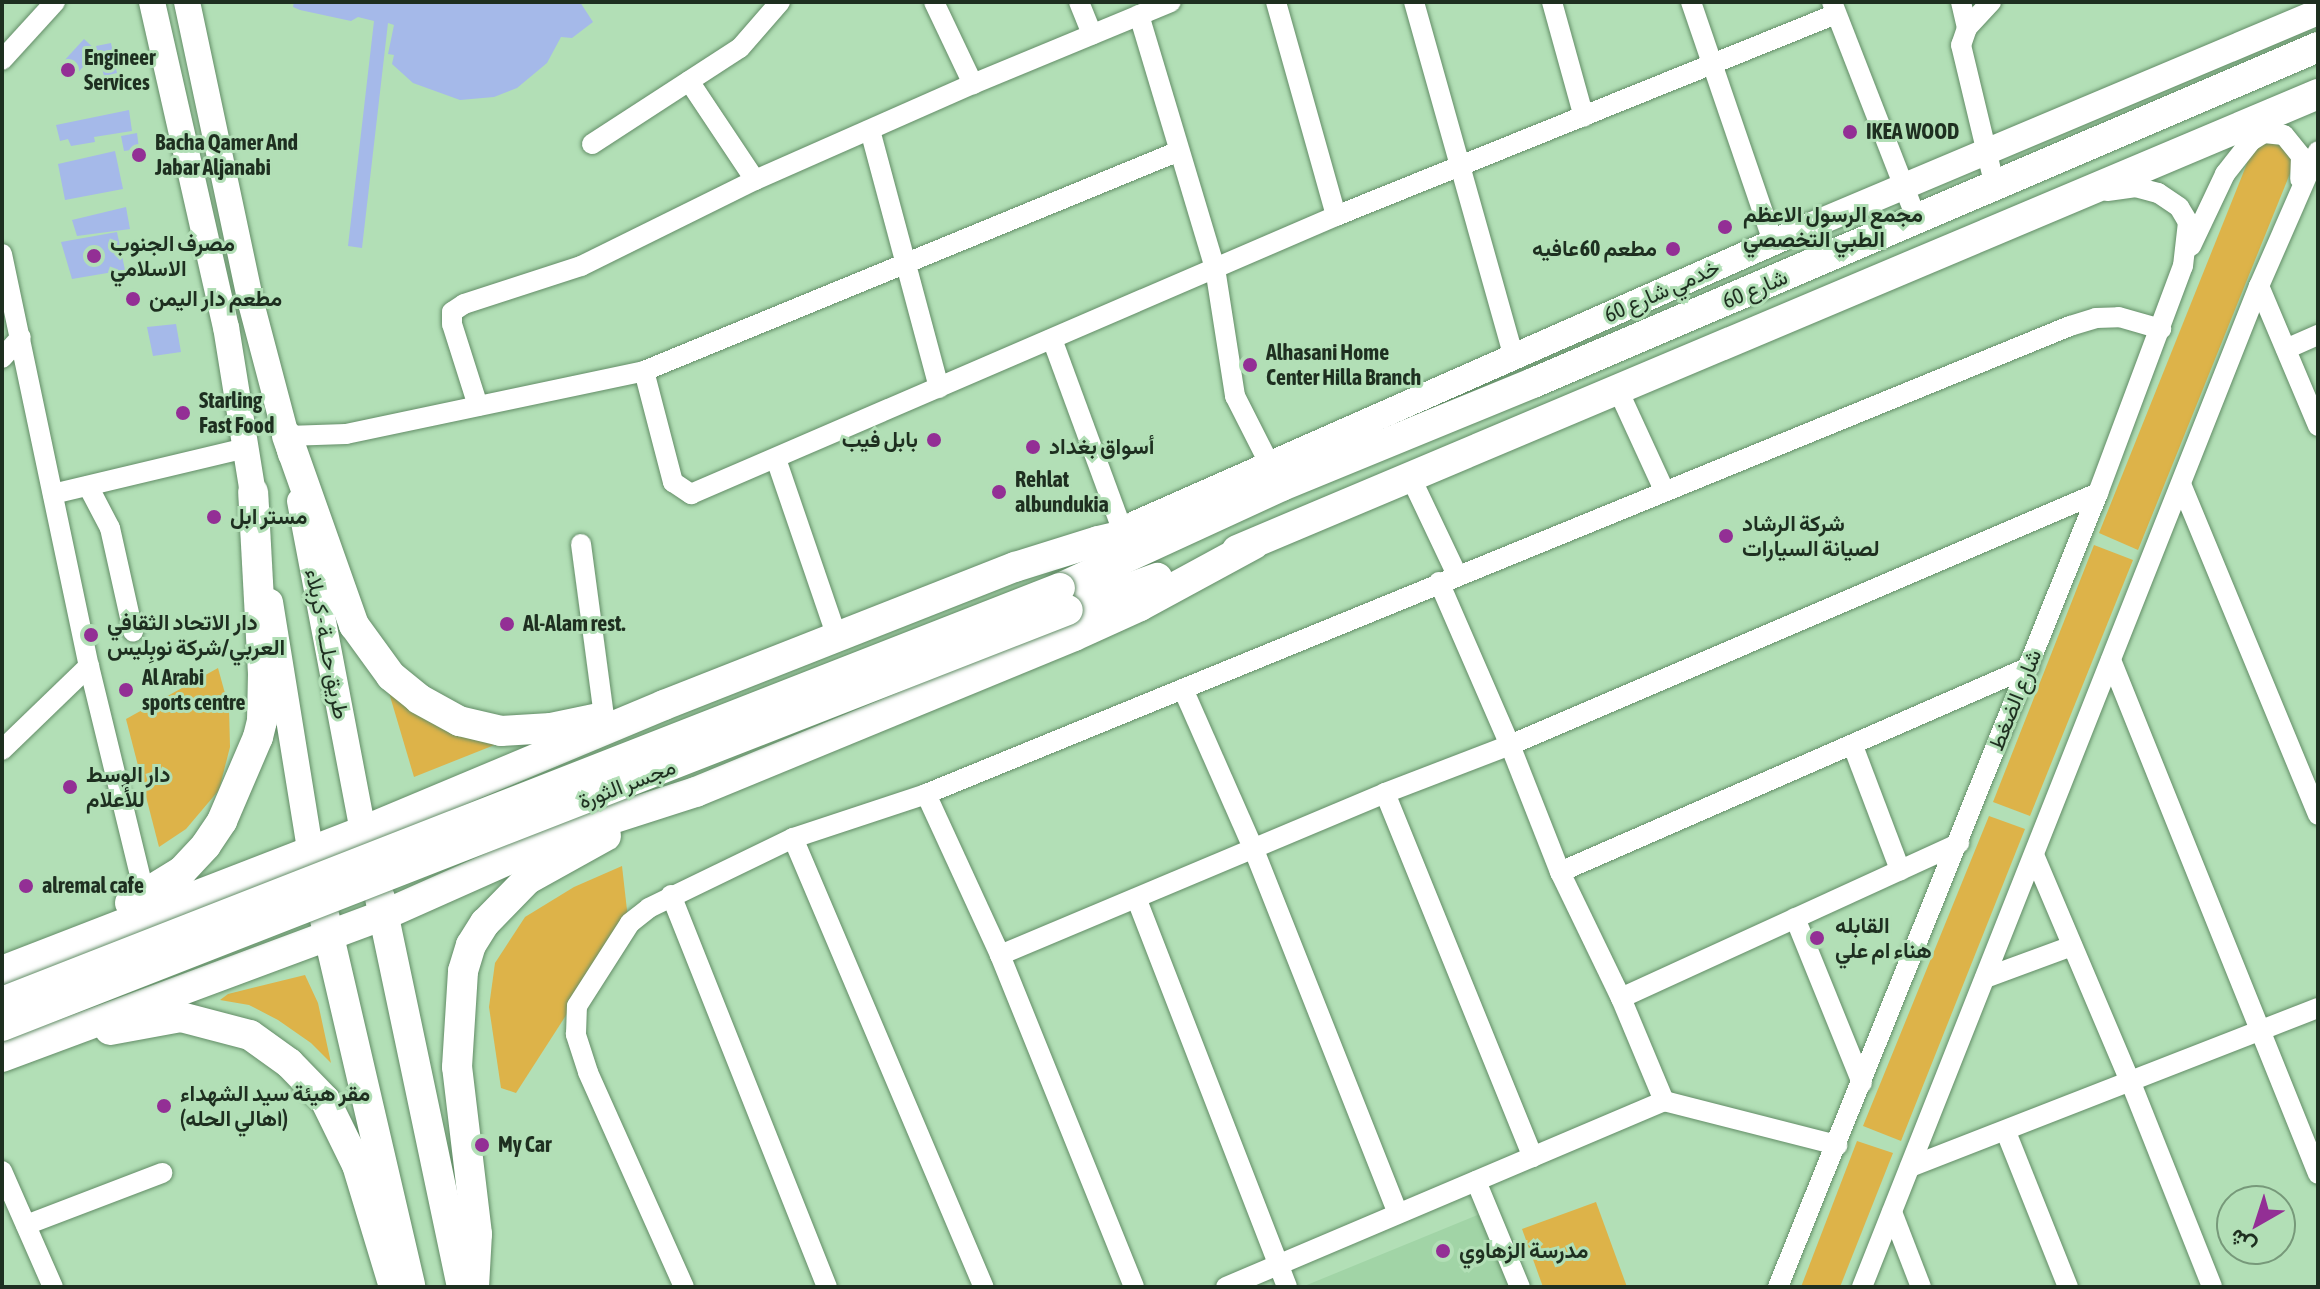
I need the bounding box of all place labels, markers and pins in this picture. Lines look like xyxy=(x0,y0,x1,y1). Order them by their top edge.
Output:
place label: Engineer Services xyxy=(84,44,156,96)
marker: Engineer Services xyxy=(59,61,77,79)
place label: IKEA WOOD xyxy=(1866,119,1959,145)
marker: IKEA WOOD xyxy=(1841,123,1859,141)
place label: Bacha Qamer And Jabar Aljanabi xyxy=(155,129,298,180)
marker: Bacha Qamer And Jabar Aljanabi xyxy=(130,146,148,164)
place label: مجمع الرسول الاعظم الطبي التخصصي xyxy=(1743,201,1923,252)
marker: مجمع الرسول الاعظم الطبي التخصصي xyxy=(1714,216,1736,238)
place label: مصرف الجنوب الاسلامي xyxy=(110,230,235,282)
place label: مطعم 60عافيه xyxy=(1532,236,1657,262)
marker: مطعم 60عافيه xyxy=(1664,240,1682,258)
marker: مصرف الجنوب الاسلامي xyxy=(85,247,103,265)
place label: مطعم دار اليمن xyxy=(149,286,282,312)
marker: مطعم دار اليمن xyxy=(124,290,142,308)
place label: Alhasani Home Center Hilla Branch xyxy=(1266,339,1421,390)
marker: Alhasani Home Center Hilla Branch xyxy=(1241,356,1259,374)
place label: Starling Fast Food xyxy=(199,387,274,438)
marker: Starling Fast Food xyxy=(174,404,192,422)
place label: بابل فيب xyxy=(842,427,918,453)
marker: بابل فيب xyxy=(925,431,943,449)
place label: أسواق بغداد xyxy=(1049,434,1154,460)
marker: أسواق بغداد xyxy=(1024,438,1042,456)
place label: Rehlat albundukia xyxy=(1015,466,1109,518)
marker: Rehlat albundukia xyxy=(990,483,1008,501)
place label: مستر ابل xyxy=(230,504,308,530)
marker: مستر ابل xyxy=(205,508,223,526)
place label: شركة الرشاد لصيانة السيارات xyxy=(1742,510,1880,562)
marker: شركة الرشاد لصيانة السيارات xyxy=(1717,527,1735,545)
place label: دار الاتحاد الثقافي العربي/شركة نوبِليس xyxy=(107,609,285,660)
place label: Al-Alam rest. xyxy=(523,611,625,637)
marker: Al-Alam rest. xyxy=(498,615,516,633)
marker: دار الاتحاد الثقافي العربي/شركة نوبِليس xyxy=(82,626,100,644)
place label: Al Arabi sports centre xyxy=(142,664,246,716)
marker: Al Arabi sports centre xyxy=(117,681,135,699)
place label: دار الوسط للأعلام xyxy=(86,761,170,812)
marker: دار الوسط للأعلام xyxy=(61,778,79,796)
place label: alremal cafe xyxy=(42,873,144,899)
marker: alremal cafe xyxy=(17,877,35,895)
place label: القابله هناء ام علي xyxy=(1835,912,1932,964)
marker: القابله هناء ام علي xyxy=(1806,927,1828,949)
place label: مقر هيئة سيد الشهداء (اهالي الحله) xyxy=(180,1080,370,1132)
marker: مقر هيئة سيد الشهداء (اهالي الحله) xyxy=(155,1097,173,1115)
place label: My Car xyxy=(498,1132,551,1158)
marker: My Car xyxy=(473,1136,491,1154)
place label: مدرسة الزهاوي xyxy=(1459,1238,1588,1264)
marker: مدرسة الزهاوي xyxy=(1434,1242,1452,1260)

